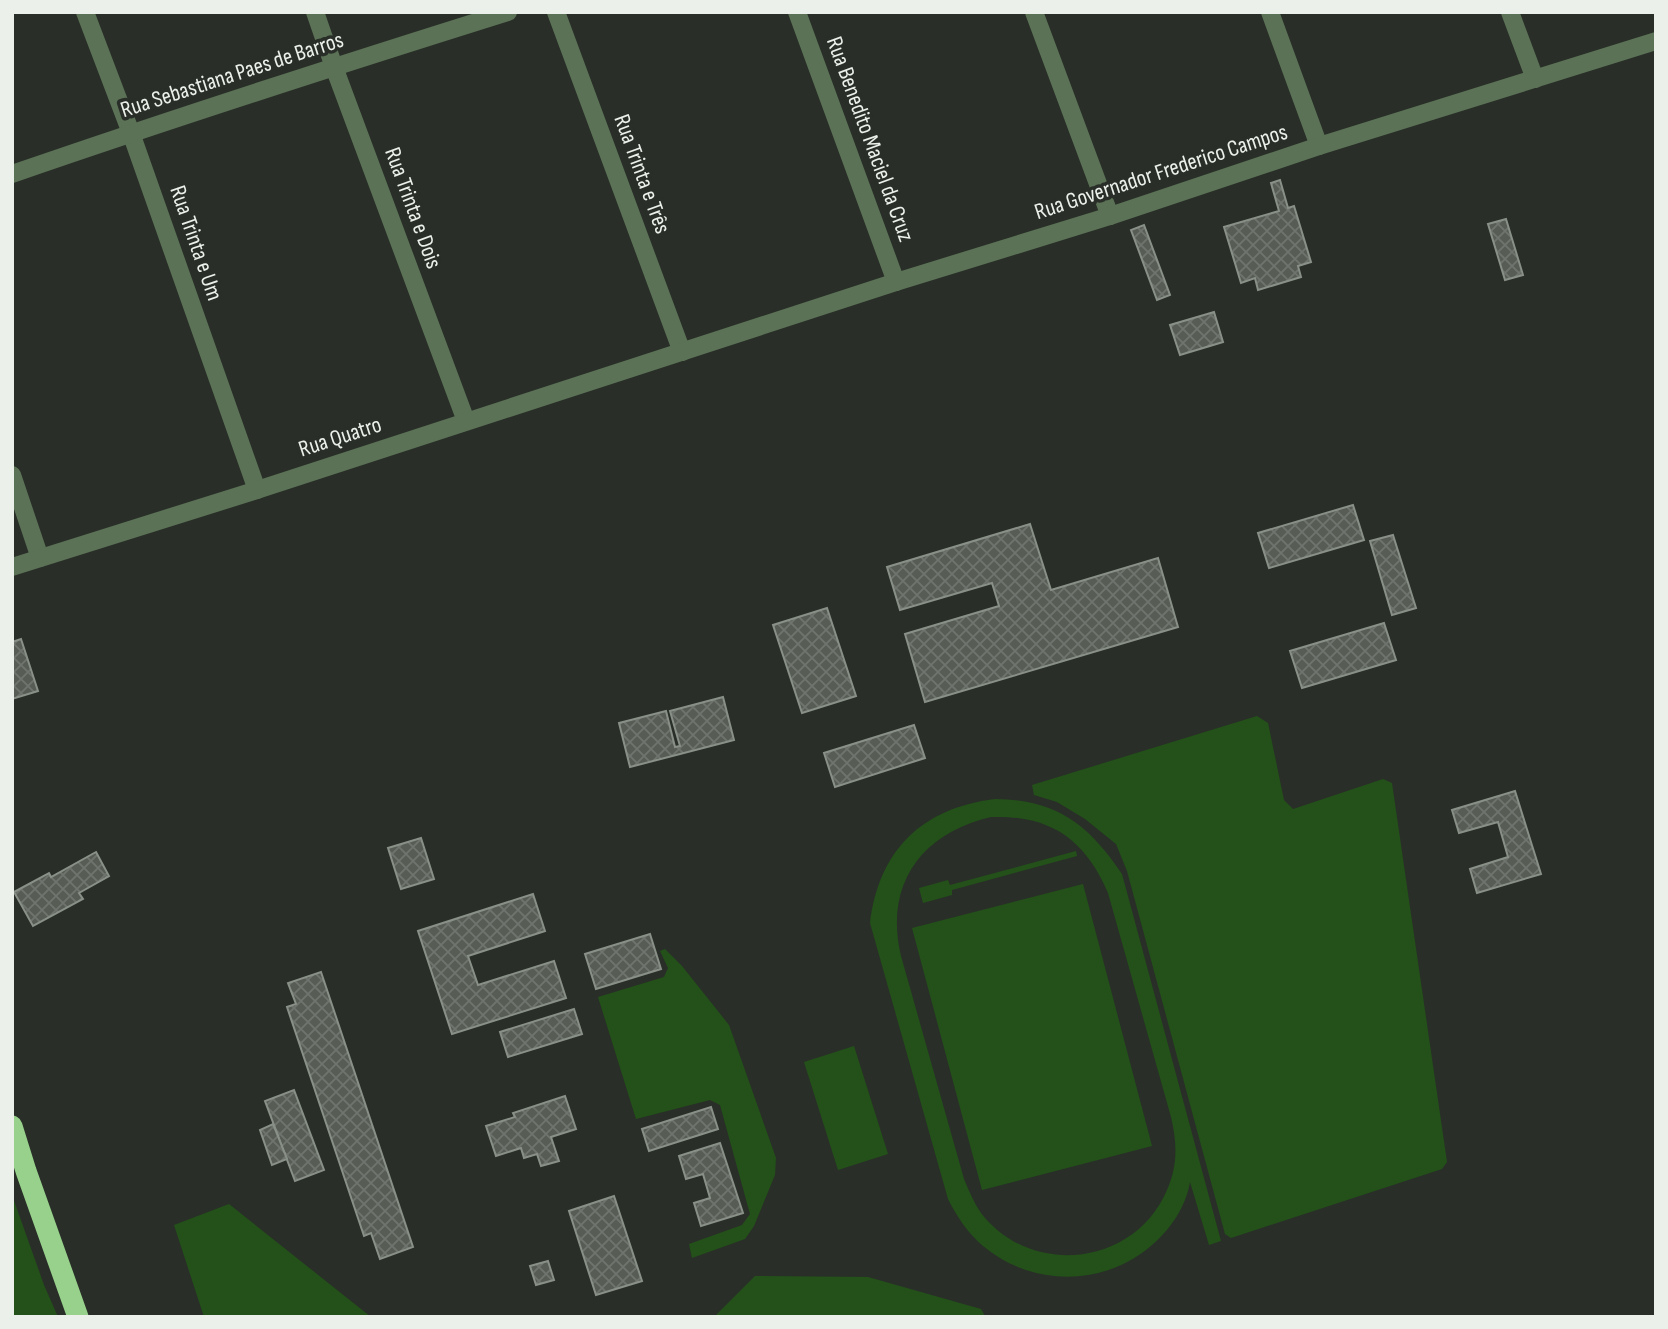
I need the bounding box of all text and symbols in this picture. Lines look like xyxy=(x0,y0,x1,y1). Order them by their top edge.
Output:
street label: Rua Sebastiana Paes de Barros xyxy=(117,26,347,124)
street label: Rua Benedito Maciel da Cruz xyxy=(820,33,920,245)
street label: Rua Trinta e Três xyxy=(607,110,677,238)
street label: Rua Governador Frederico Campos xyxy=(1031,118,1291,226)
street label: Rua Trinta e Dois xyxy=(378,144,448,272)
street label: Rua Trinta e Um xyxy=(163,182,229,304)
street label: Rua Quatro xyxy=(295,410,385,464)

